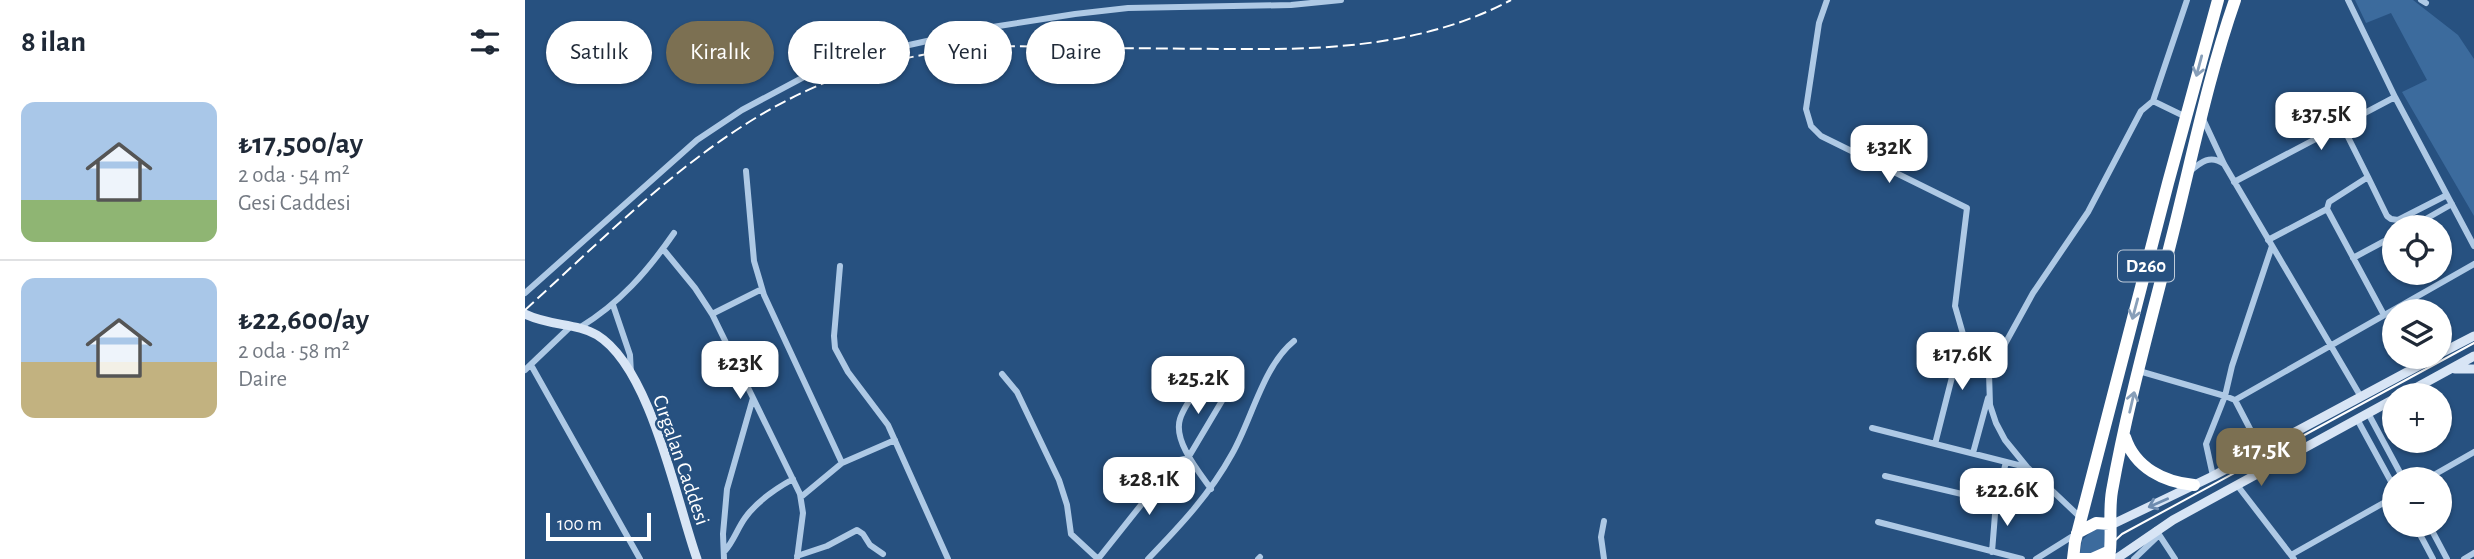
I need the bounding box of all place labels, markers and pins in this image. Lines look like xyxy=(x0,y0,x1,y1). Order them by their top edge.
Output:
pin: ₺37.5K xyxy=(2264,92,2378,152)
pin: ₺32K xyxy=(1848,125,1930,185)
pin: ₺17.6K xyxy=(1905,332,2019,392)
pin: ₺23K xyxy=(699,342,781,401)
pin: ₺25.2K xyxy=(1141,356,1255,416)
pin: ₺17.5K xyxy=(2204,428,2318,488)
pin: ₺28.1K xyxy=(1092,458,1206,517)
pin: ₺22.6K xyxy=(1950,468,2064,528)

